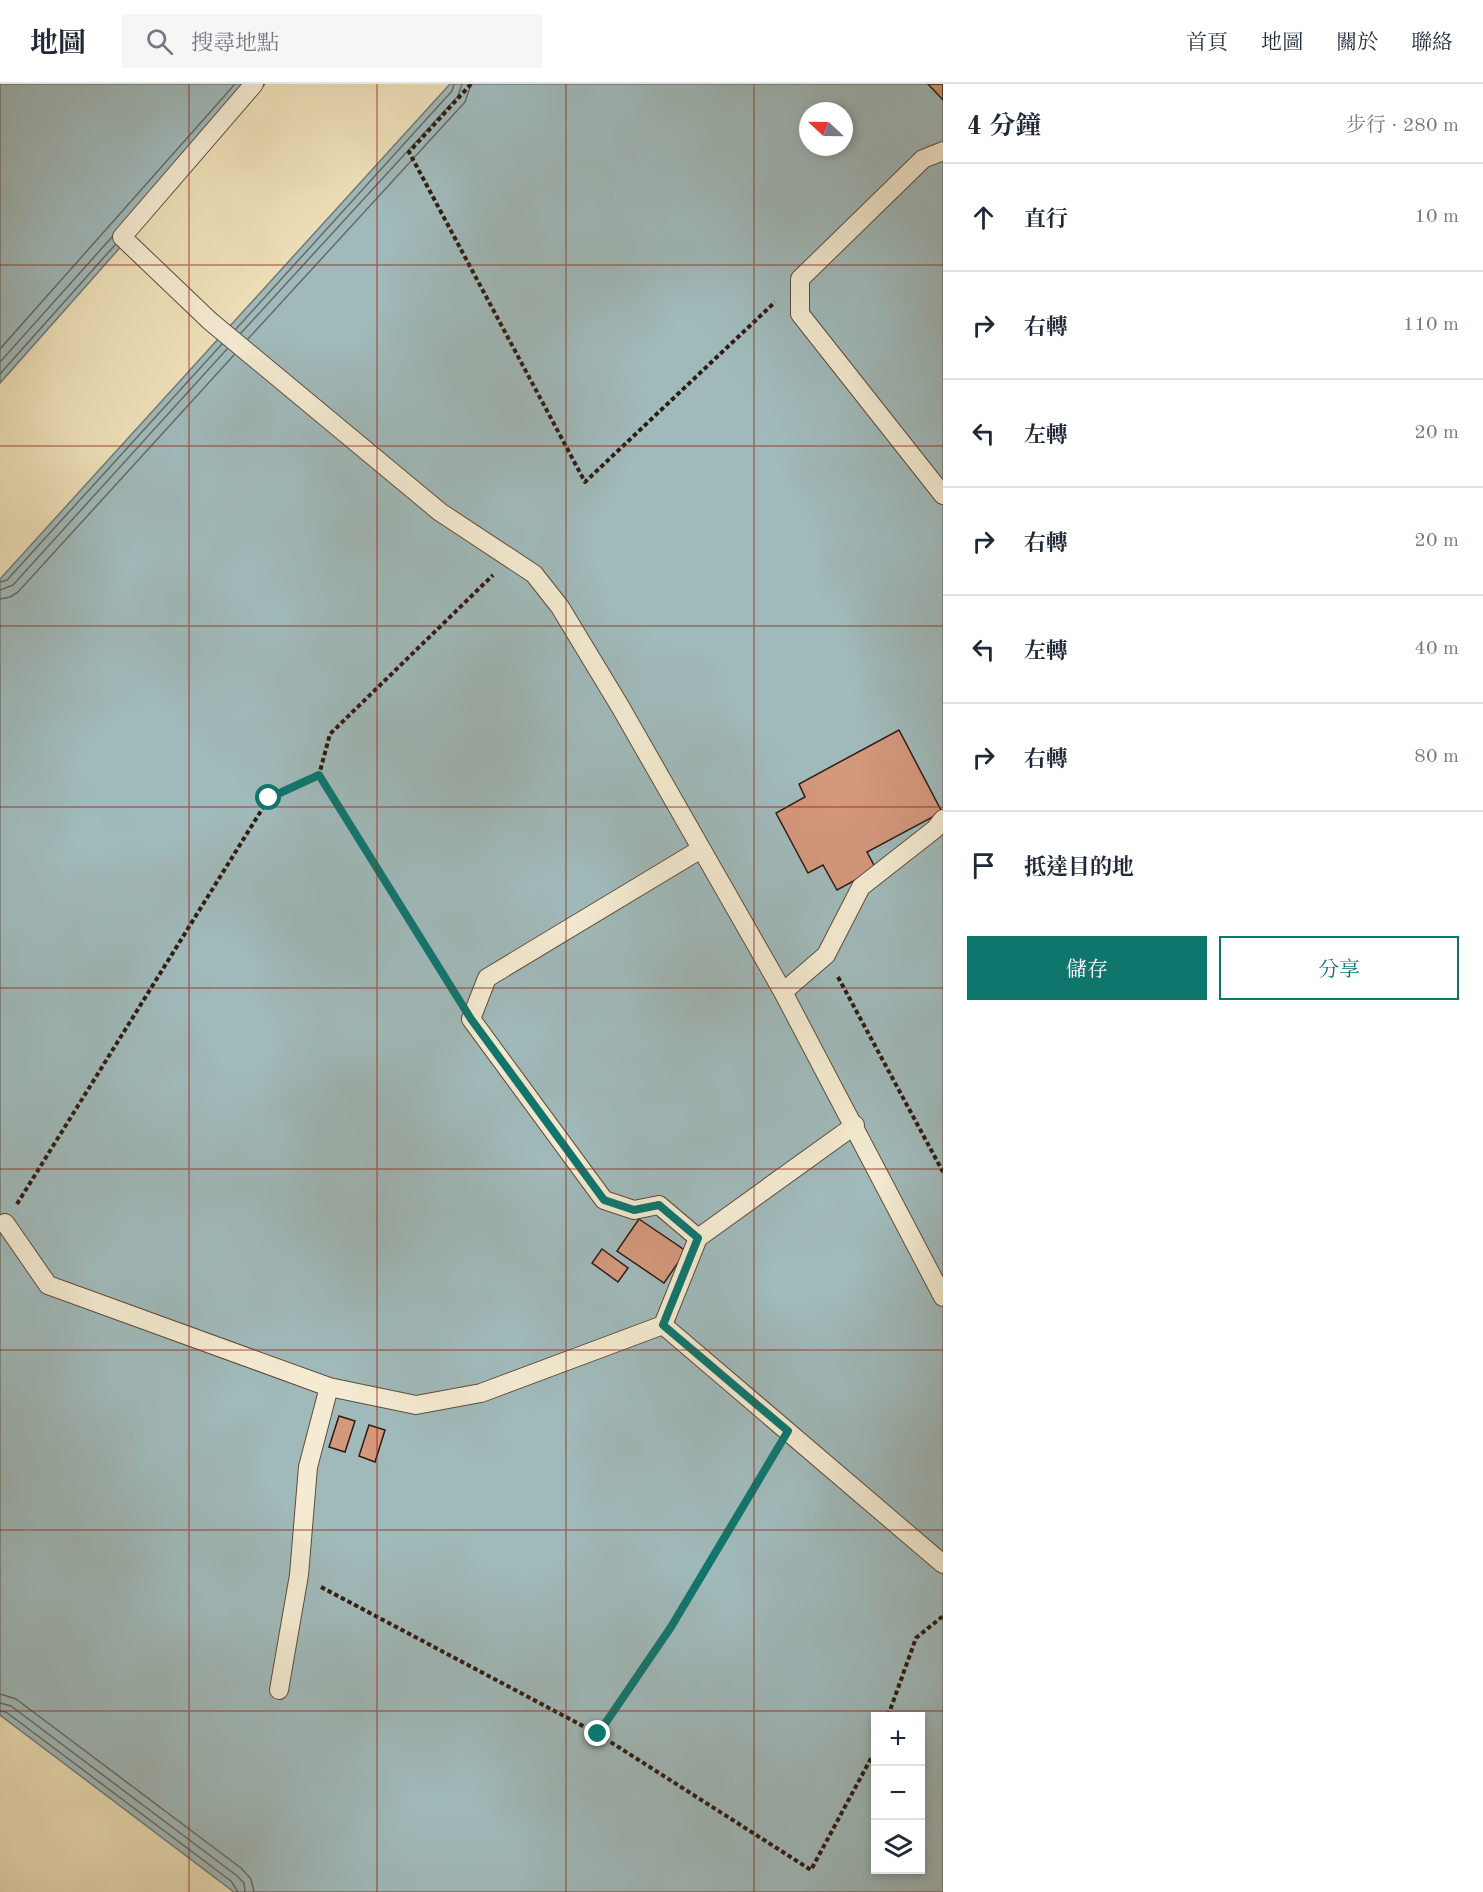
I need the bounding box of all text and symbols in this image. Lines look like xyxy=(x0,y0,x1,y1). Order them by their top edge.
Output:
search box xyxy=(122,14,542,68)
icon: search xyxy=(143,25,176,58)
text: 地圖 xyxy=(30,31,86,59)
text: 搜尋地點 xyxy=(191,33,279,55)
text: 首頁 xyxy=(1186,33,1228,54)
text: 地圖 xyxy=(1261,33,1303,54)
text: 關於 xyxy=(1336,33,1378,54)
text: 聯絡 xyxy=(1411,33,1453,54)
north arrow xyxy=(799,102,853,156)
text: 4 分鐘 xyxy=(967,114,1041,140)
text: 步行 · 280 m xyxy=(1346,116,1459,136)
icon: ahead xyxy=(967,201,1000,234)
text: 10 m xyxy=(1414,207,1459,227)
text: 直行 xyxy=(1024,209,1068,231)
icon: right xyxy=(967,309,1000,342)
text: 110 m xyxy=(1403,315,1459,335)
text: 右轉 xyxy=(1024,317,1068,339)
icon: left xyxy=(967,417,1000,450)
text: 20 m xyxy=(1414,423,1459,443)
text: 左轉 xyxy=(1024,425,1068,447)
icon: right xyxy=(967,525,1000,558)
text: 20 m xyxy=(1414,531,1459,551)
text: 右轉 xyxy=(1024,533,1068,555)
icon: left xyxy=(967,633,1000,666)
text: 40 m xyxy=(1414,639,1459,659)
text: 左轉 xyxy=(1024,641,1068,663)
icon: right xyxy=(967,741,1000,774)
text: 80 m xyxy=(1414,747,1459,767)
text: 右轉 xyxy=(1024,749,1068,771)
route start xyxy=(255,784,281,810)
icon: arrive xyxy=(967,849,1000,882)
text: 抵達目的地 xyxy=(1024,857,1134,879)
button: 儲存 xyxy=(967,936,1207,1000)
button: 分享 xyxy=(1219,936,1459,1000)
map controls xyxy=(871,1712,925,1874)
button: + xyxy=(871,1712,925,1766)
route end xyxy=(584,1720,610,1746)
button: − xyxy=(871,1766,925,1820)
button: layers xyxy=(871,1820,925,1874)

